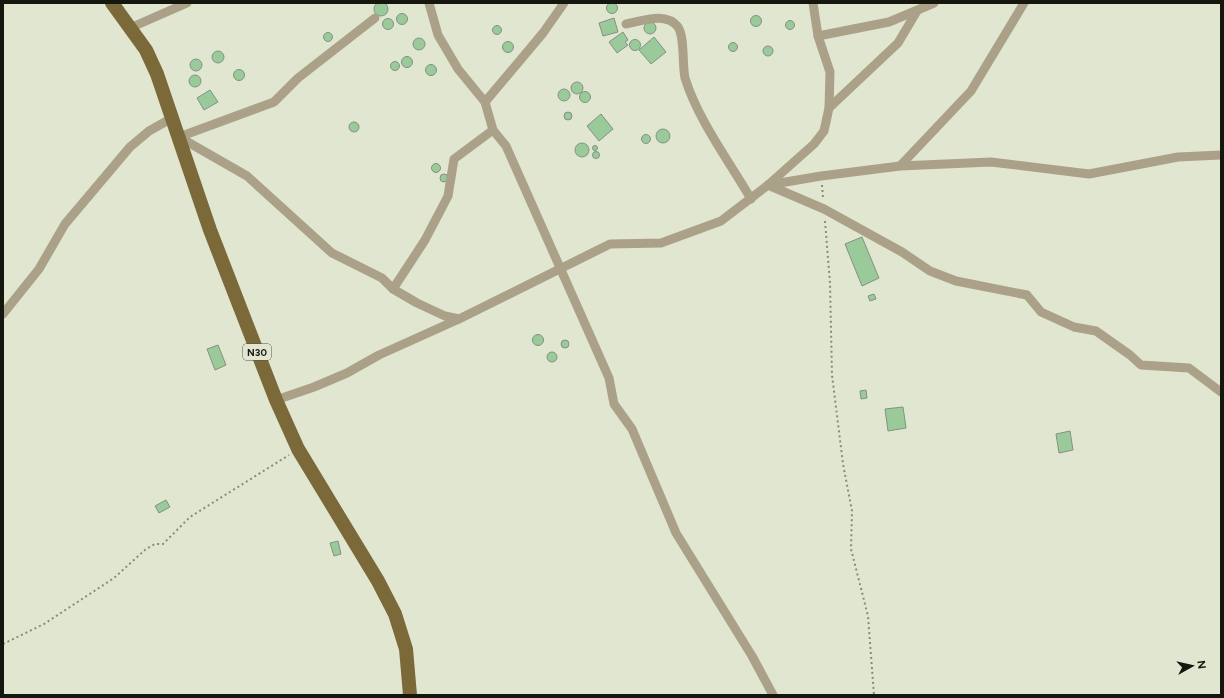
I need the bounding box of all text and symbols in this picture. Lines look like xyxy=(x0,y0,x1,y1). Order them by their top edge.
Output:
road number: N30 xyxy=(243,344,271,360)
north arrow xyxy=(1172,646,1212,686)
text: N xyxy=(1194,660,1208,670)

